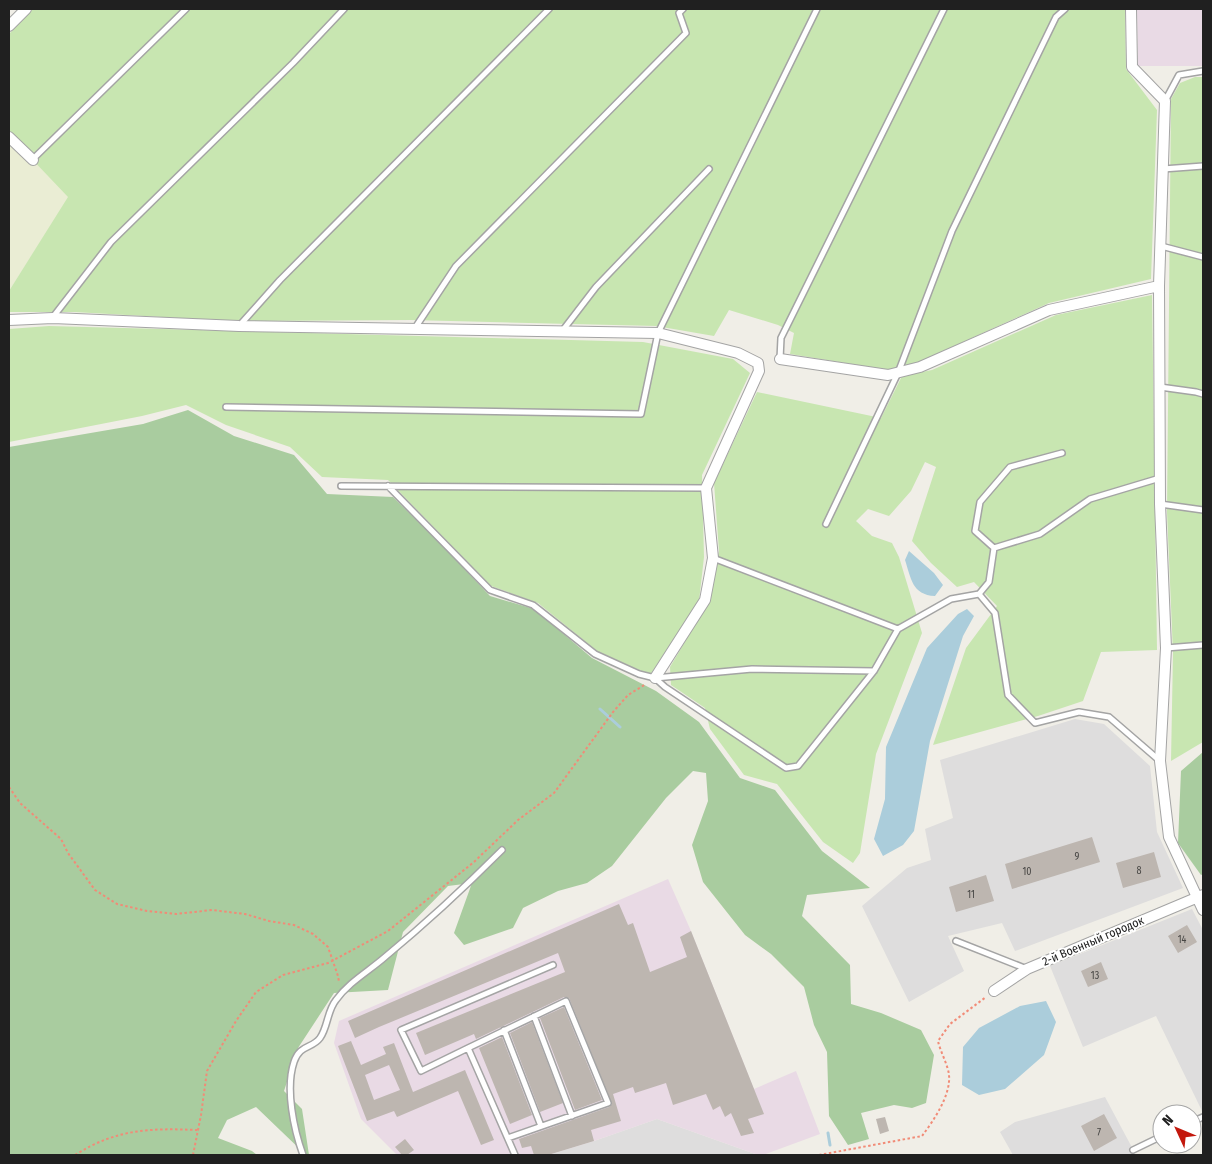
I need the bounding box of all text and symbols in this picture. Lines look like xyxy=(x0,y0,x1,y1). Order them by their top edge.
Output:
house number: 9 xyxy=(1075,851,1080,863)
house number: 8 xyxy=(1137,865,1142,877)
house number: 10 xyxy=(1022,866,1032,878)
house number: 11 xyxy=(967,889,975,901)
street label: 2-й Военный городок xyxy=(1040,913,1146,969)
house number: 14 xyxy=(1178,934,1187,946)
house number: 13 xyxy=(1091,970,1100,982)
north arrow xyxy=(1152,1104,1202,1154)
text: N xyxy=(1159,1111,1177,1129)
house number: 7 xyxy=(1097,1127,1101,1139)

